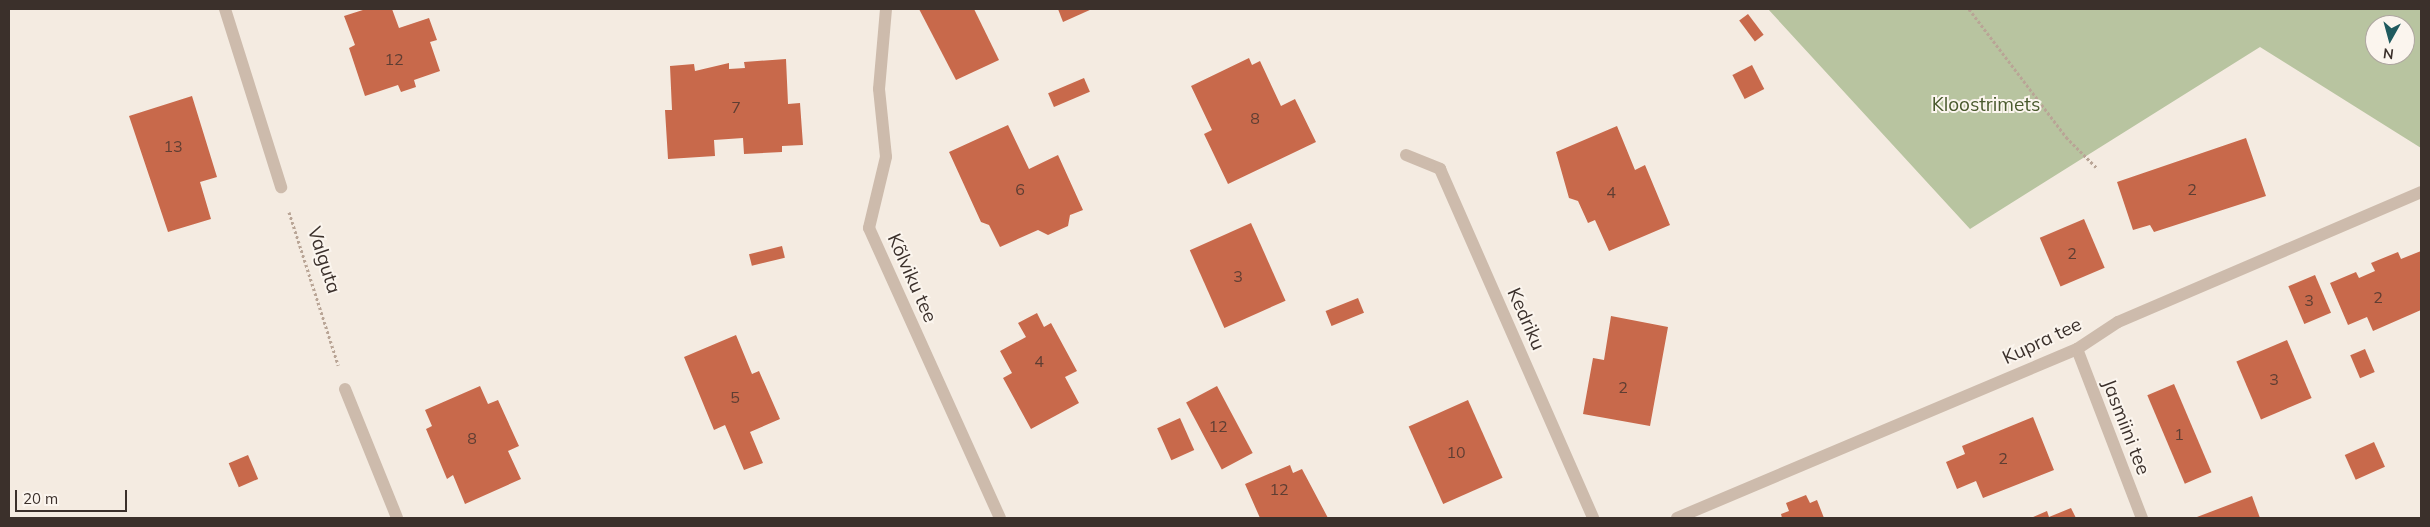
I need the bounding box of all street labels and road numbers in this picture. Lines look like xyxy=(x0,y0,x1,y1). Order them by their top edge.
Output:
street label: Valguta xyxy=(303,224,345,296)
street label: Kõlviku tee xyxy=(882,230,942,326)
street label: Kedriku xyxy=(1502,284,1550,354)
street label: Kupra tee xyxy=(1999,313,2085,369)
street label: Jasmiini tee xyxy=(2097,376,2155,478)

